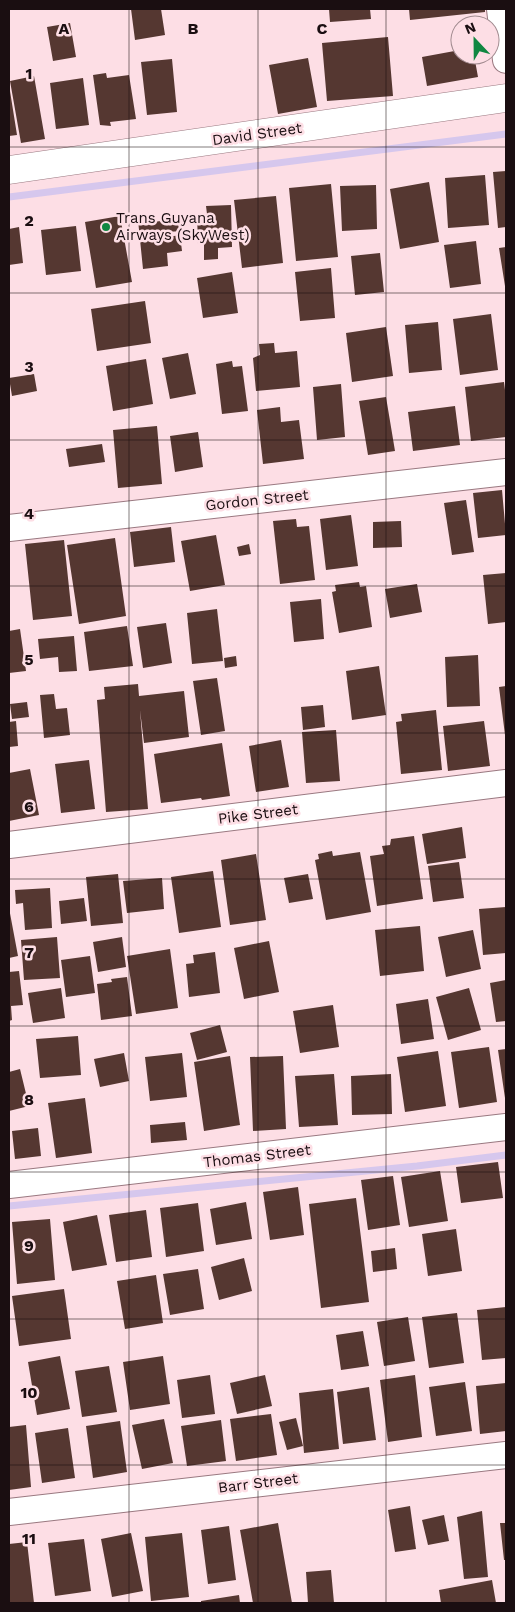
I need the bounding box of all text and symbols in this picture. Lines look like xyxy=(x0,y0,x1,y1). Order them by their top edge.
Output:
north arrow xyxy=(450,15,500,65)
text: A xyxy=(59,19,70,38)
text: B xyxy=(188,19,199,38)
text: C xyxy=(317,19,328,38)
text: N xyxy=(462,19,478,37)
text: 1 xyxy=(26,64,32,83)
street label: David Street xyxy=(211,119,304,149)
place label: Trans Guyana Airways (SkyWest) xyxy=(116,209,249,244)
text: 2 xyxy=(24,211,34,230)
marker: Trans Guyana Airways (SkyWest) xyxy=(100,221,112,233)
text: 3 xyxy=(24,357,34,376)
street label: Gordon Street xyxy=(204,486,310,514)
text: 4 xyxy=(24,504,34,523)
text: 5 xyxy=(24,650,34,669)
text: 6 xyxy=(24,797,34,816)
street label: Pike Street xyxy=(217,800,300,828)
text: 7 xyxy=(24,943,34,962)
text: 8 xyxy=(24,1090,34,1109)
street label: Thomas Street xyxy=(202,1140,312,1172)
text: 9 xyxy=(24,1236,34,1255)
text: 10 xyxy=(20,1383,38,1402)
street label: Barr Street xyxy=(217,1469,300,1497)
text: 11 xyxy=(22,1529,36,1548)

